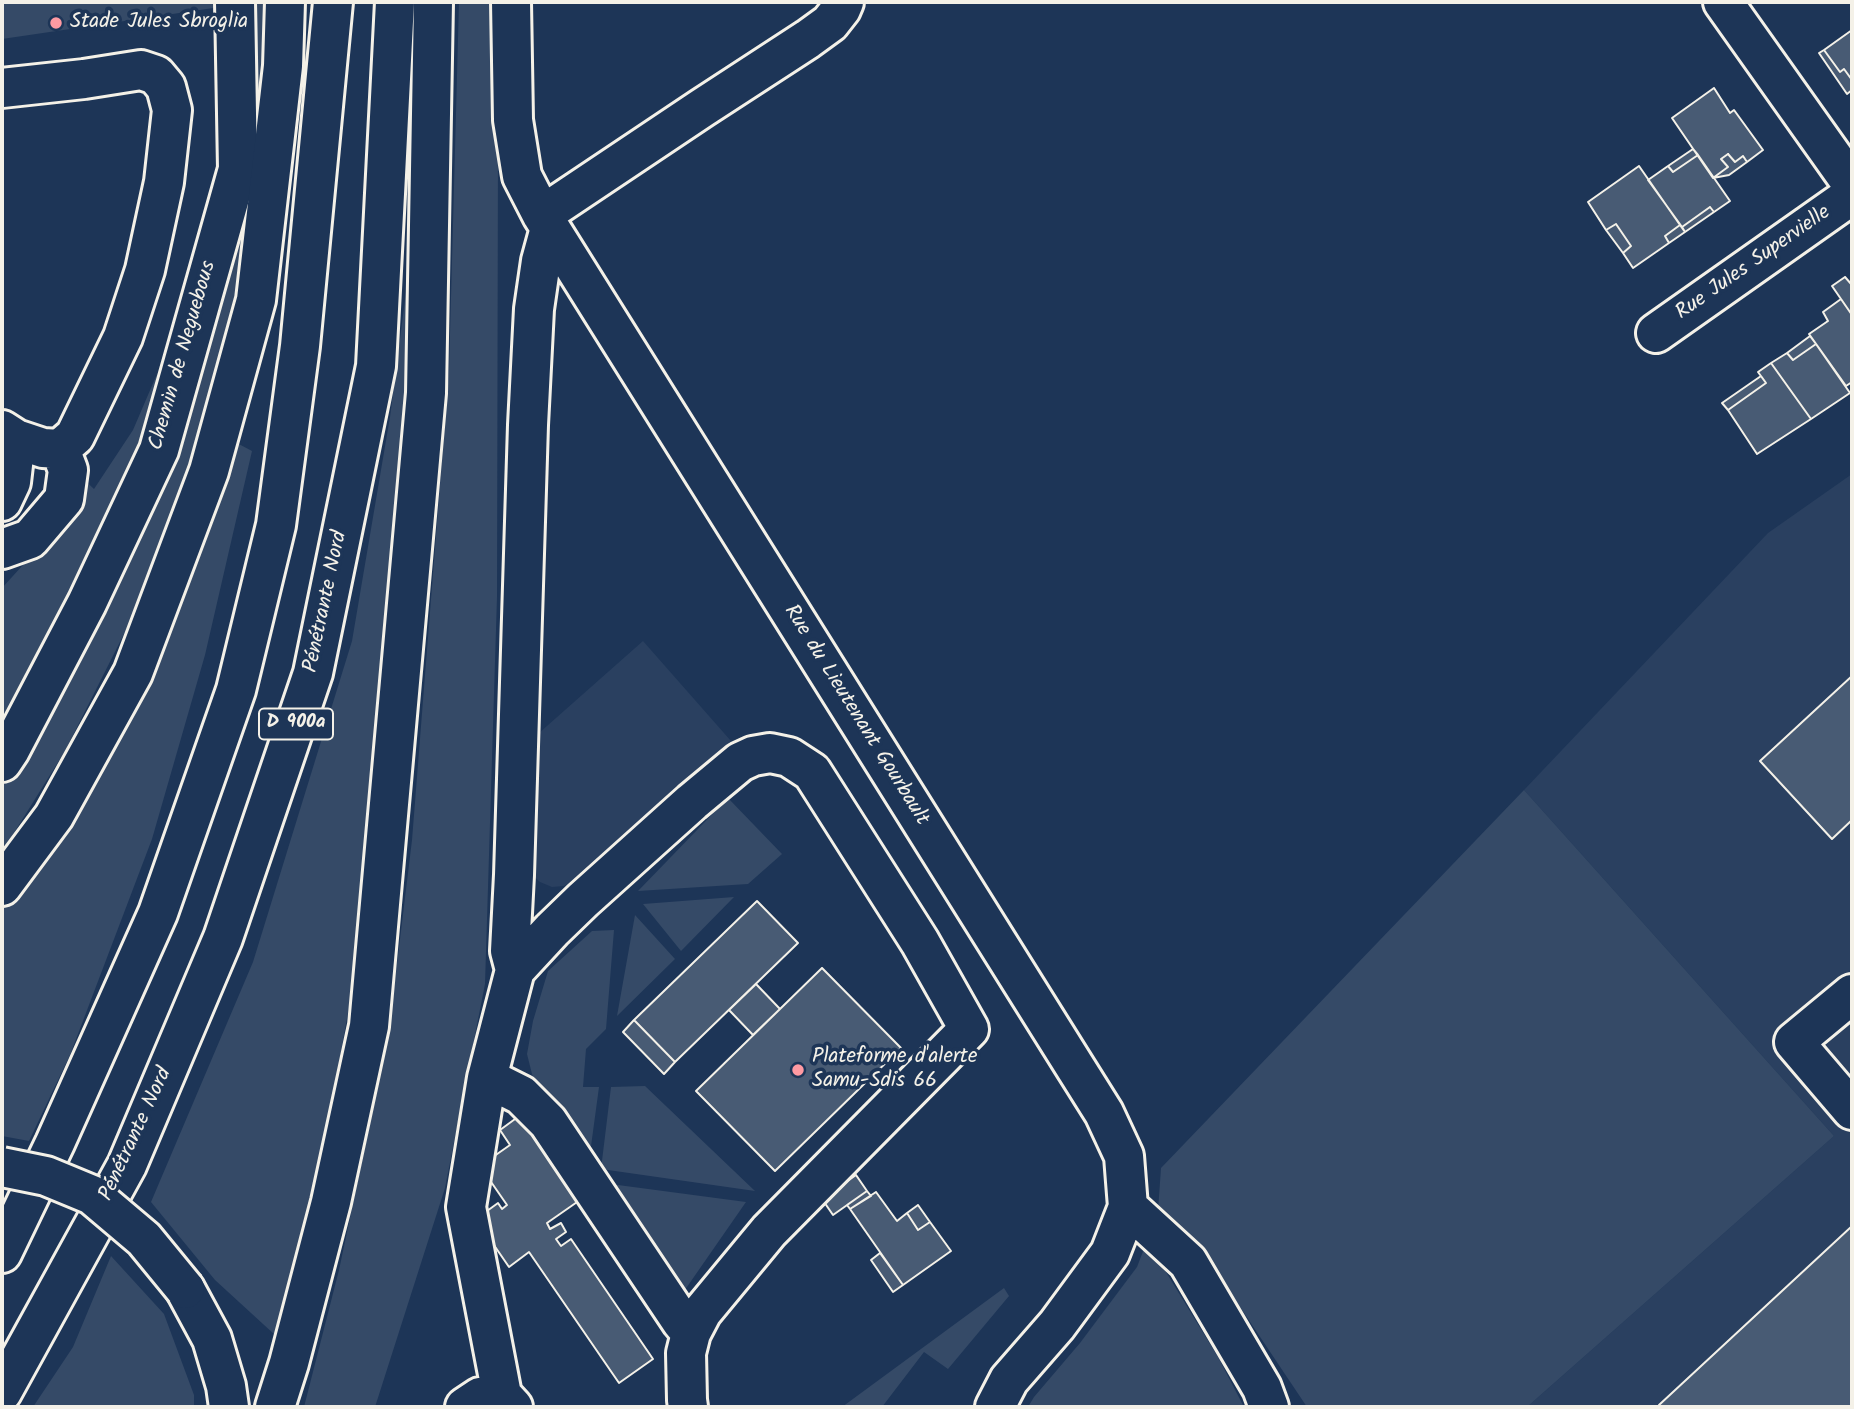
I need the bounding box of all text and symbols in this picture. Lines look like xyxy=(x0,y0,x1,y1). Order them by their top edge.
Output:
place label: Stade Jules Sbroglia xyxy=(70,10,248,36)
marker: Stade Jules Sbroglia xyxy=(48,15,64,31)
street label: Rue Jules Supervielle xyxy=(1672,201,1836,327)
street label: Chemin de Neguebous xyxy=(145,258,223,454)
street label: Pénétrante Nord xyxy=(300,529,354,675)
street label: Rue du Lieutenant Gourbault xyxy=(777,601,933,831)
road number: D 900a xyxy=(259,708,333,740)
place label: Plateforme d'alerte Samu-Sdis 66 xyxy=(812,1045,977,1095)
marker: Plateforme d'alerte Samu-Sdis 66 xyxy=(790,1062,806,1078)
street label: Pénétrante Nord xyxy=(95,1064,179,1206)

